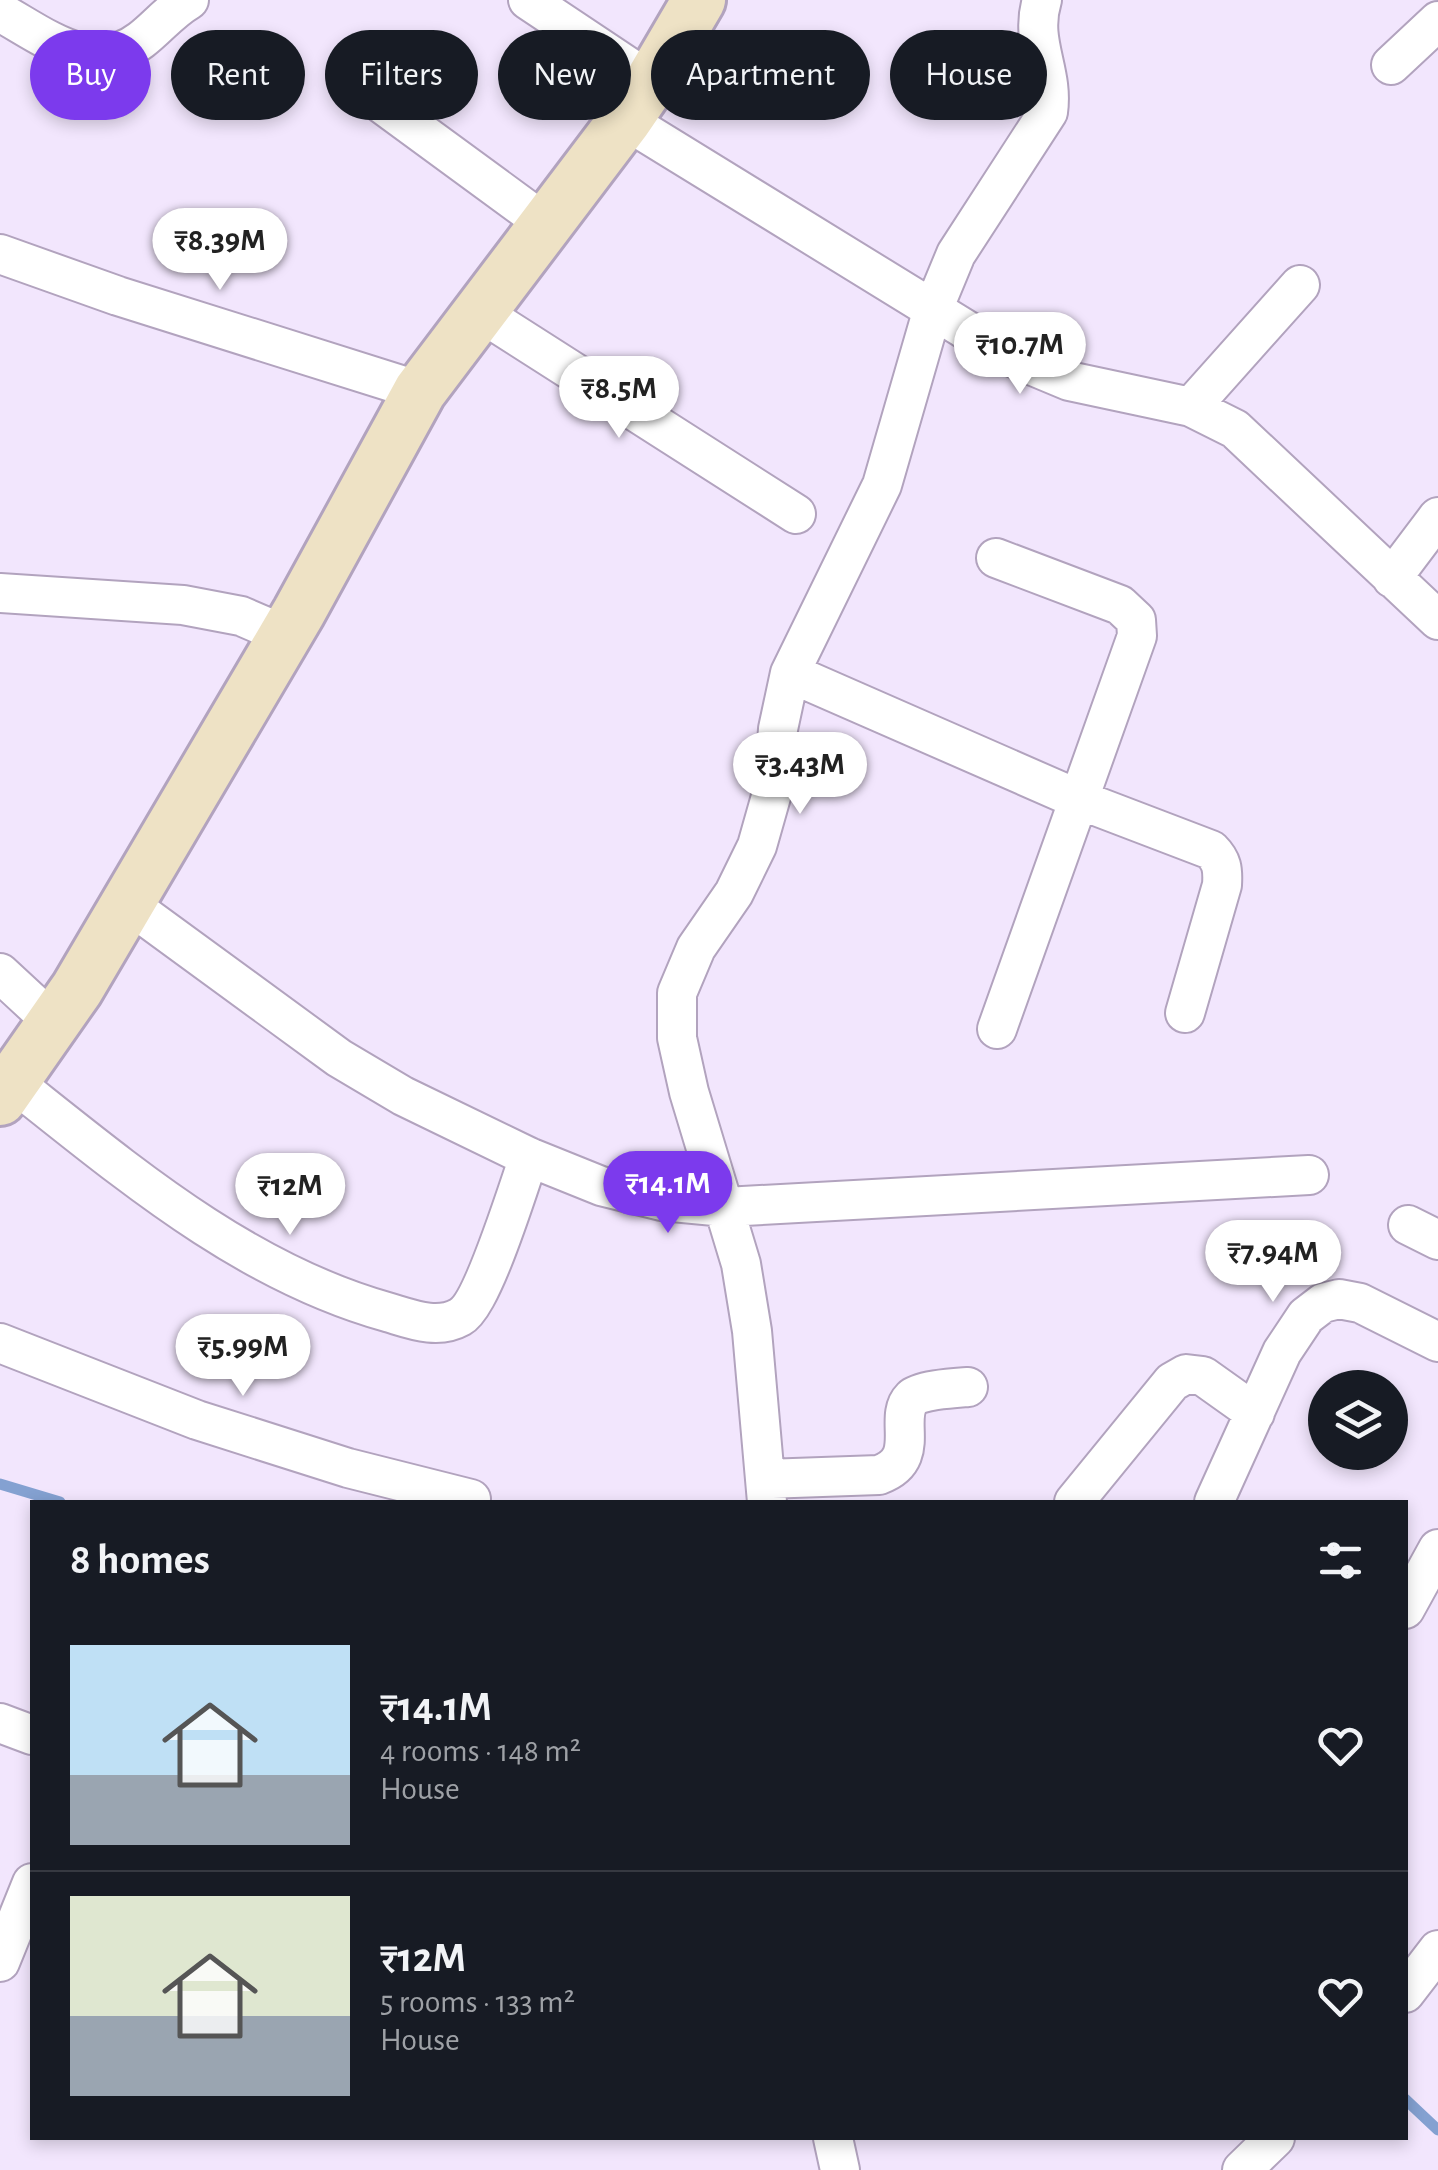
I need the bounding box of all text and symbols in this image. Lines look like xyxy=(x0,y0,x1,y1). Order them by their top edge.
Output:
chip: Buy xyxy=(30,30,151,120)
chip: Rent xyxy=(171,30,305,120)
chip: Filters xyxy=(325,30,478,120)
chip: New xyxy=(498,30,631,120)
chip: Apartment xyxy=(651,30,870,120)
chip: House xyxy=(890,30,1047,120)
pin: ₹8.39M xyxy=(139,208,301,293)
text: ₹8.39M xyxy=(174,224,266,256)
pin: ₹10.7M xyxy=(939,312,1101,397)
text: ₹10.7M xyxy=(976,328,1064,360)
pin: ₹8.5M xyxy=(549,356,689,441)
text: ₹8.5M xyxy=(581,372,657,404)
pin: ₹3.43M xyxy=(719,732,881,817)
text: ₹3.43M xyxy=(755,748,845,780)
pin: ₹14.1M xyxy=(587,1151,749,1236)
pin: ₹12M xyxy=(231,1153,349,1238)
text: ₹14.1M xyxy=(625,1167,711,1199)
text: ₹12M xyxy=(257,1169,323,1201)
pin: ₹7.94M xyxy=(1192,1220,1354,1305)
text: ₹7.94M xyxy=(1227,1236,1319,1268)
pin: ₹5.99M xyxy=(162,1314,324,1399)
text: ₹5.99M xyxy=(198,1330,288,1362)
map controls xyxy=(1308,1370,1408,1470)
button: layers xyxy=(1308,1370,1408,1470)
icon: filters xyxy=(1313,1533,1368,1588)
text: 8 homes xyxy=(70,1539,210,1581)
icon: home xyxy=(150,1685,270,1805)
text: ₹14.1M xyxy=(380,1686,492,1728)
icon: heart xyxy=(1313,1718,1368,1773)
text: 4 rooms · 148 m² xyxy=(380,1735,581,1767)
text: House xyxy=(380,1773,460,1805)
icon: home xyxy=(150,1936,270,2056)
text: ₹12M xyxy=(380,1937,466,1979)
icon: heart xyxy=(1313,1969,1368,2024)
text: 5 rooms · 133 m² xyxy=(380,1986,575,2018)
text: House xyxy=(380,2024,460,2056)

